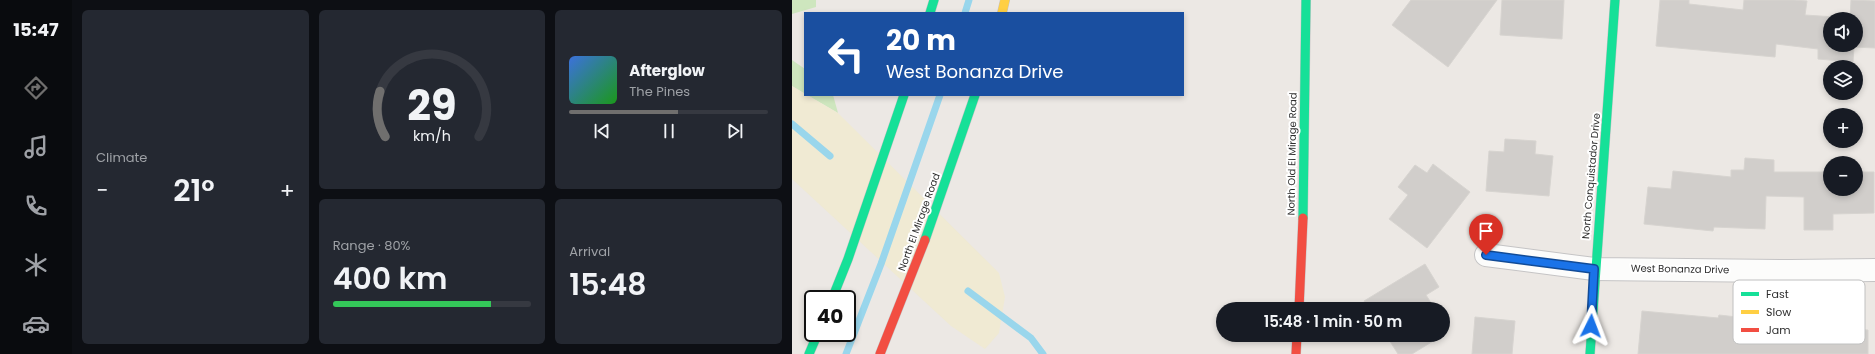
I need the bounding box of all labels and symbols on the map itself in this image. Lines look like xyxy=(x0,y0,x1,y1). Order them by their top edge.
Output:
street label: North Old El Mirage Road xyxy=(1283,92,1301,216)
street label: North Conquistador Drive xyxy=(1578,112,1604,240)
street label: North El Mirage Road xyxy=(894,171,944,273)
pin xyxy=(1469,214,1503,255)
street label: West Bonanza Drive xyxy=(1631,261,1729,277)
legend xyxy=(1733,280,1865,344)
text: Fast xyxy=(1766,286,1789,302)
speed limit sign: 40 xyxy=(804,290,856,342)
text: Slow xyxy=(1766,304,1791,320)
position arrow xyxy=(1570,305,1612,347)
text: Jam xyxy=(1766,322,1791,338)

